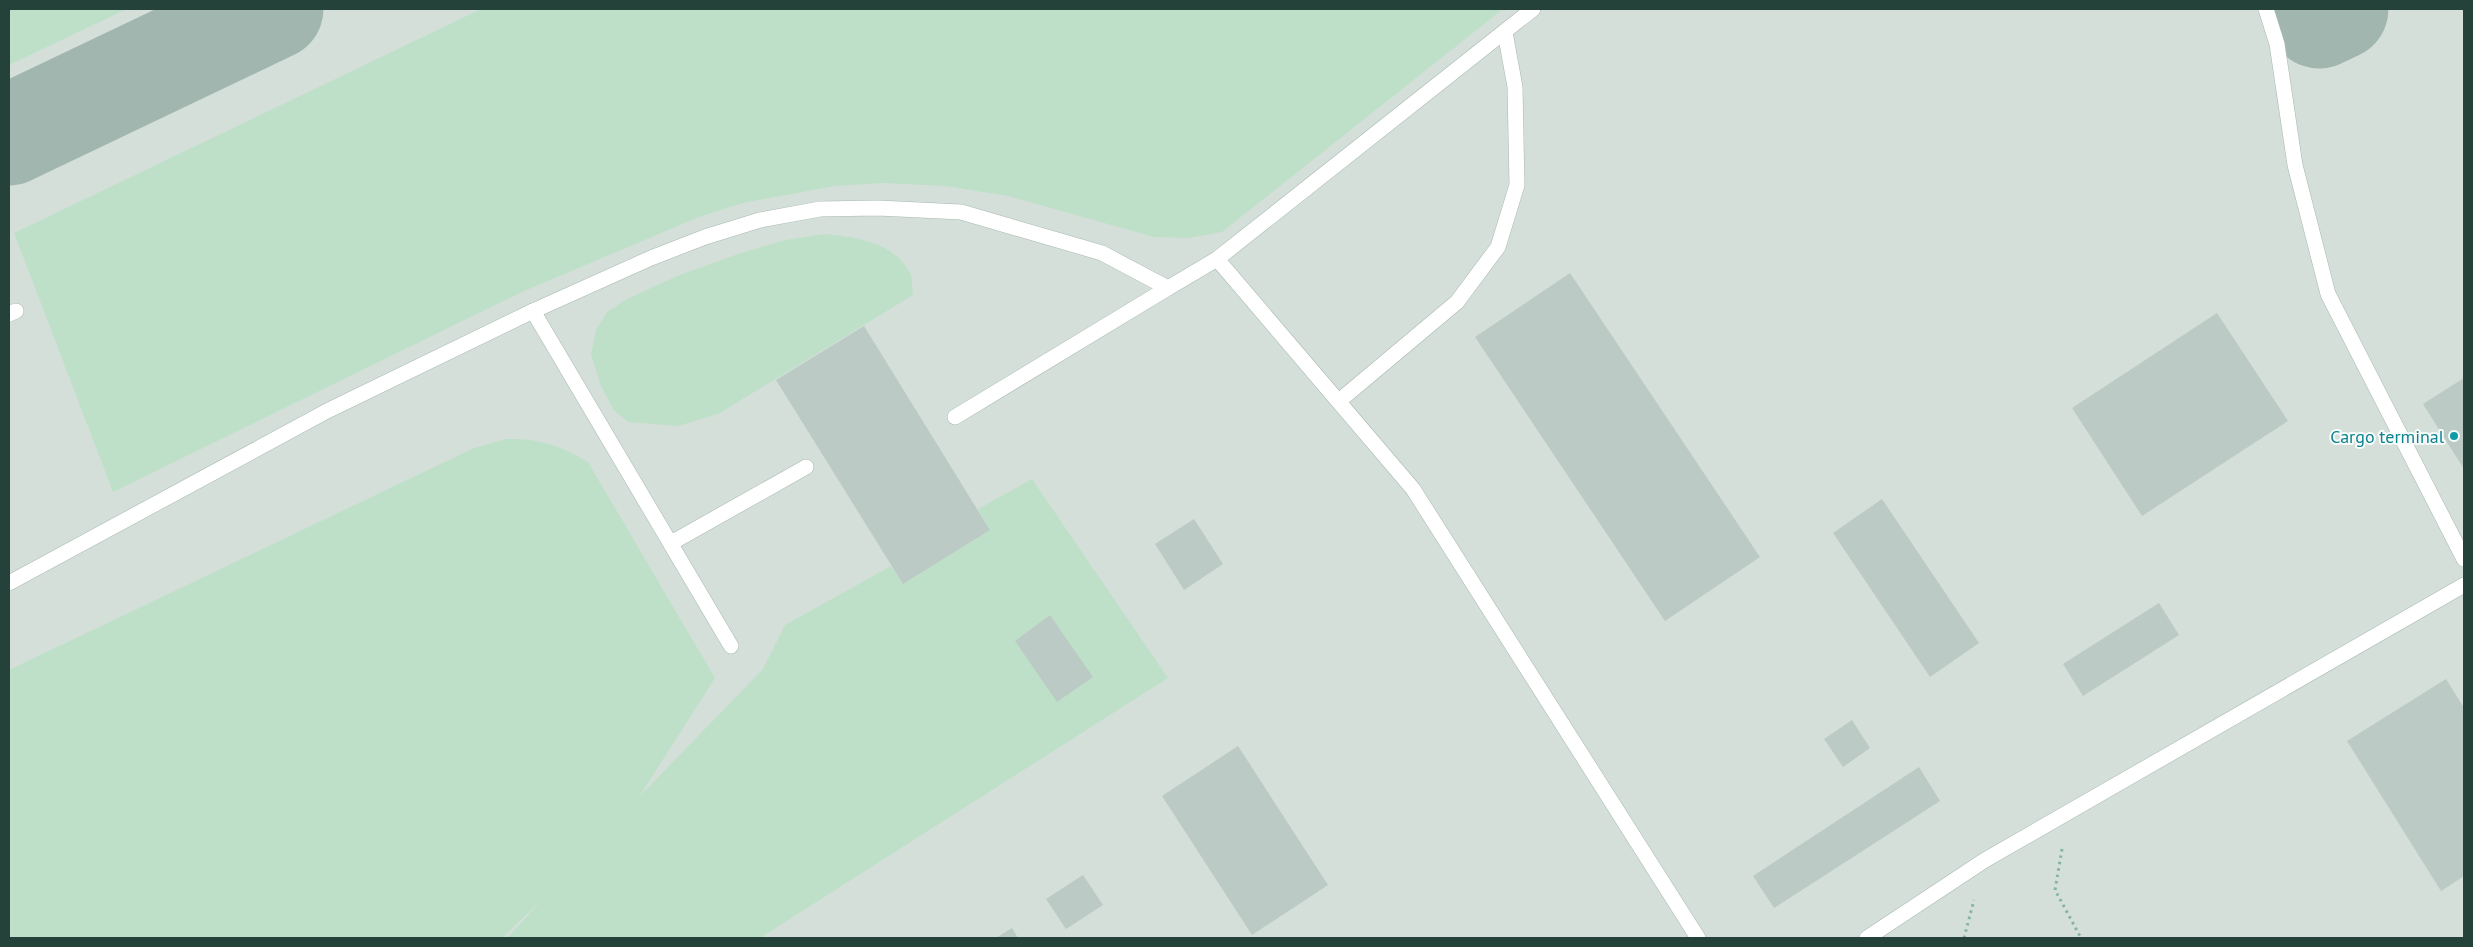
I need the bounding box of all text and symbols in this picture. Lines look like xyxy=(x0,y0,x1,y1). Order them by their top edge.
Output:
place label: Cargo terminal xyxy=(2330,425,2445,448)
marker: Cargo terminal xyxy=(2448,430,2460,442)

